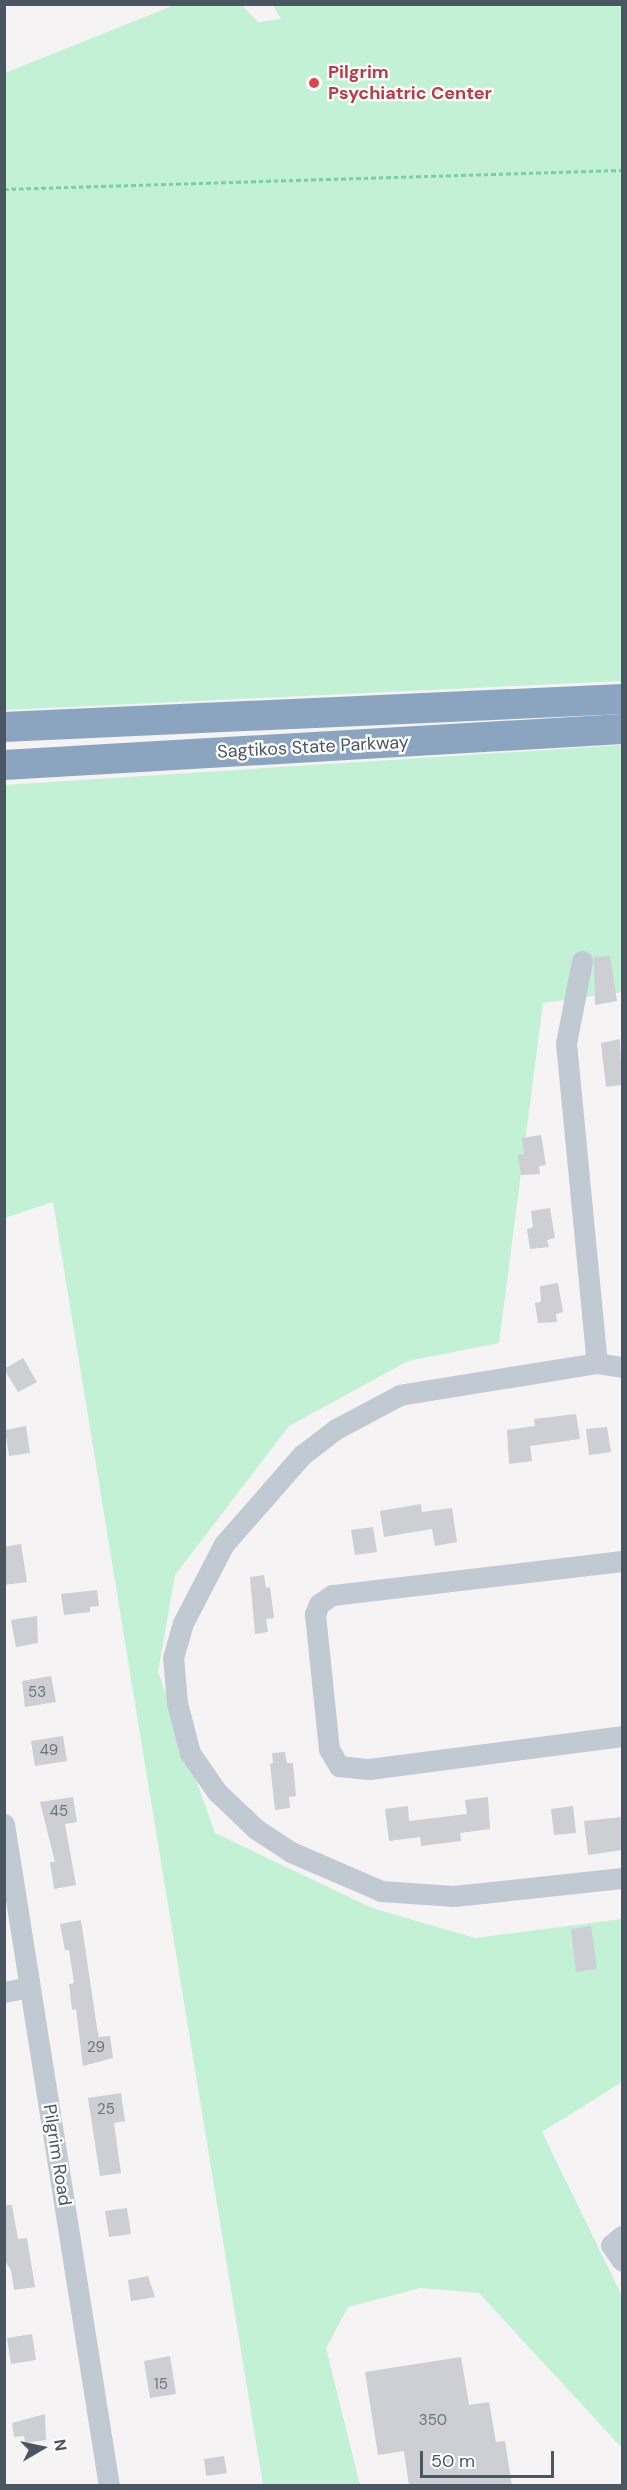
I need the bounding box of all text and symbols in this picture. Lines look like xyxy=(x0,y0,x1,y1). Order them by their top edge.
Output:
place label: Pilgrim Psychiatric Center xyxy=(328,62,492,104)
marker: Pilgrim Psychiatric Center xyxy=(305,74,323,92)
street label: Sagtikos State Parkway xyxy=(217,731,409,763)
house number: 53 xyxy=(28,1684,46,1702)
house number: 49 xyxy=(40,1742,58,1760)
house number: 45 xyxy=(50,1803,68,1821)
house number: 29 xyxy=(87,2039,105,2057)
house number: 25 xyxy=(97,2101,115,2119)
street label: Pilgrim Road xyxy=(38,2103,76,2207)
house number: 15 xyxy=(154,2376,168,2394)
house number: 350 xyxy=(419,2412,447,2430)
north arrow xyxy=(12,2418,72,2478)
text: N xyxy=(49,2438,72,2453)
scale bar xyxy=(423,2439,556,2477)
text: 50 m xyxy=(431,2449,475,2473)

